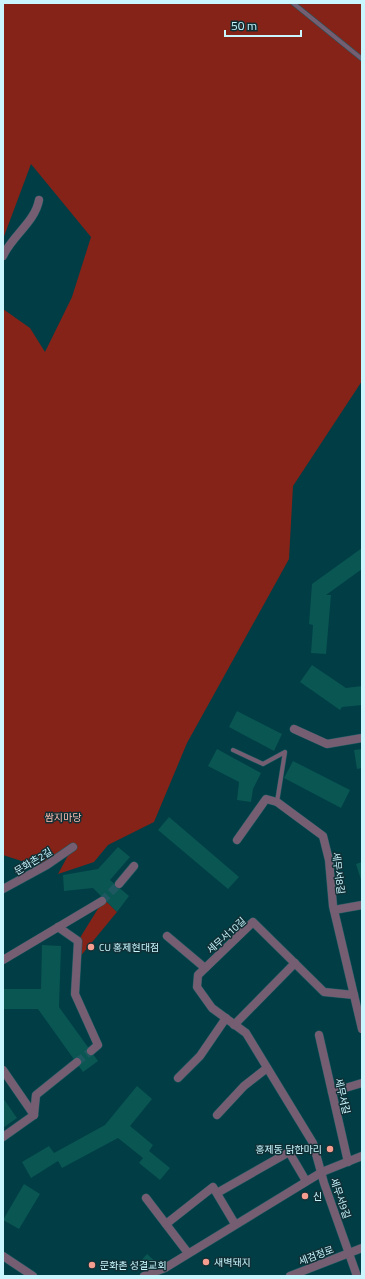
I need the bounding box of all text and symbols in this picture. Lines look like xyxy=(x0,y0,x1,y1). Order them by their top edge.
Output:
scale bar xyxy=(225,12,301,38)
text: 50 m xyxy=(231,16,257,35)
park label: 쌈지마당 xyxy=(45,810,81,825)
street label: 문화촌2길 xyxy=(11,844,55,879)
street label: 세무서8길 xyxy=(328,851,349,895)
street label: 세무서10길 xyxy=(203,914,249,957)
place label: CU 홍제현대점 xyxy=(99,940,159,955)
marker: CU 홍제현대점 xyxy=(86,942,96,952)
street label: 세무서길 xyxy=(331,1076,354,1116)
place label: 홍제동 닭한마리 xyxy=(255,1142,322,1157)
marker: 홍제동 닭한마리 xyxy=(325,1144,335,1154)
street label: 세무서9길 xyxy=(327,1176,355,1221)
place label: 신 xyxy=(313,1189,322,1204)
marker: 신 xyxy=(300,1191,310,1201)
street label: 세검정로 xyxy=(296,1242,336,1269)
place label: 새벽돼지 xyxy=(214,1255,251,1270)
marker: 새벽돼지 xyxy=(201,1257,211,1267)
place label: 문화촌 성결교회 xyxy=(100,1258,167,1273)
marker: 문화촌 성결교회 xyxy=(87,1260,97,1270)

